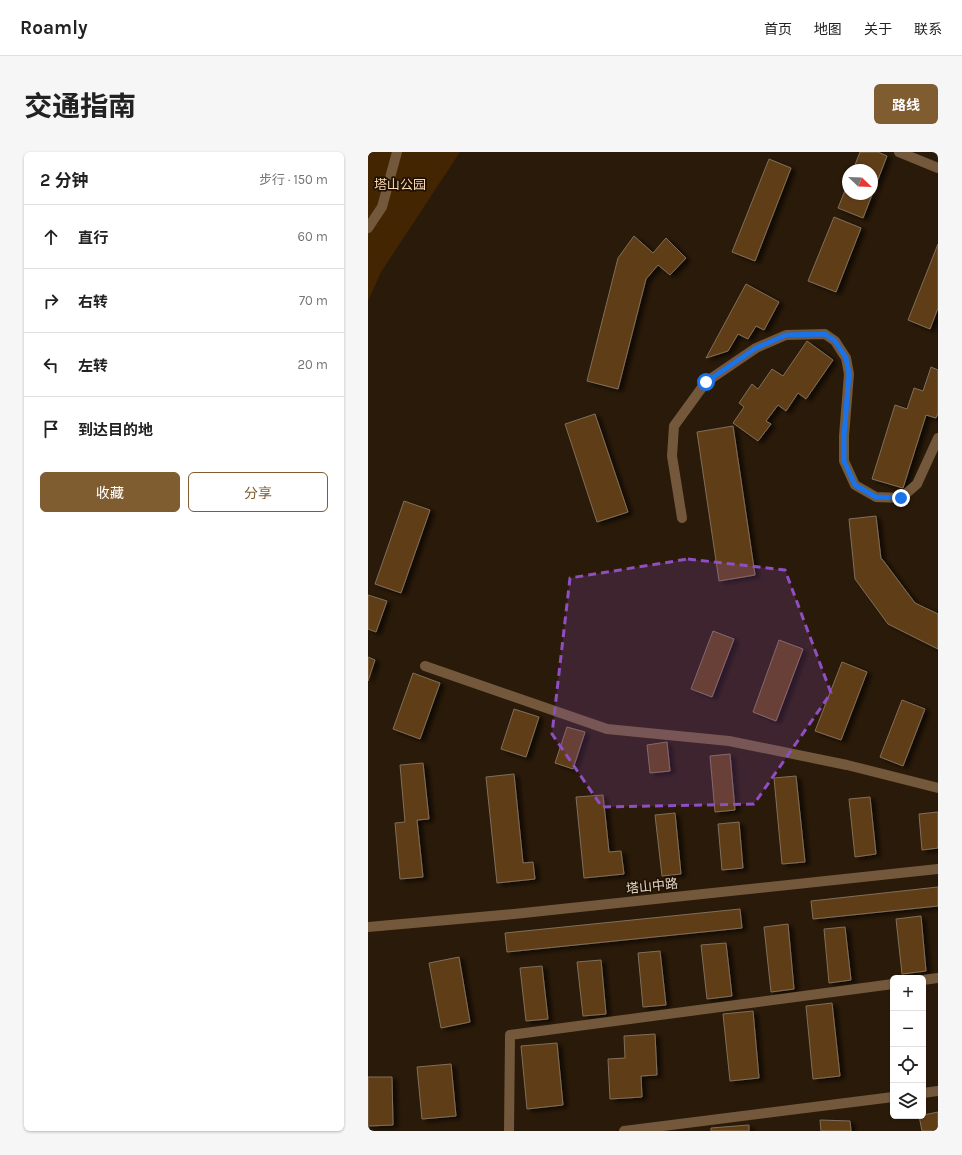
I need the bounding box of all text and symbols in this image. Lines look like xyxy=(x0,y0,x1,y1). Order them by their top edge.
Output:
text: Roamly xyxy=(20,17,87,39)
text: 首页 xyxy=(764,21,792,38)
text: 地图 xyxy=(814,21,842,38)
text: 关于 xyxy=(864,21,892,38)
text: 联系 xyxy=(914,21,942,38)
button: 路线 xyxy=(874,84,938,124)
text: 交通指南 xyxy=(24,90,136,123)
north arrow xyxy=(842,164,878,200)
text: 2 分钟 xyxy=(40,170,89,190)
text: 步行 · 150 m xyxy=(259,172,328,187)
park label: 塔山公园 xyxy=(374,177,426,192)
icon: ahead xyxy=(40,226,62,248)
text: 直行 xyxy=(78,229,108,247)
text: 60 m xyxy=(298,229,328,244)
icon: right xyxy=(40,290,62,312)
text: 右转 xyxy=(78,293,108,311)
text: 70 m xyxy=(299,293,328,308)
icon: left xyxy=(40,354,62,376)
text: 左转 xyxy=(78,357,108,375)
text: 20 m xyxy=(298,357,328,372)
route start xyxy=(697,373,715,391)
icon: arrive xyxy=(40,418,62,440)
text: 到达目的地 xyxy=(78,421,153,439)
button: 收藏 xyxy=(40,472,180,512)
button: 分享 xyxy=(188,472,328,512)
route end xyxy=(892,489,910,507)
street label: 塔山中路 xyxy=(625,876,679,896)
map controls xyxy=(890,975,926,1119)
button: + xyxy=(890,975,926,1011)
button: − xyxy=(890,1011,926,1047)
button: locate xyxy=(890,1047,926,1083)
button: layers xyxy=(890,1083,926,1119)

